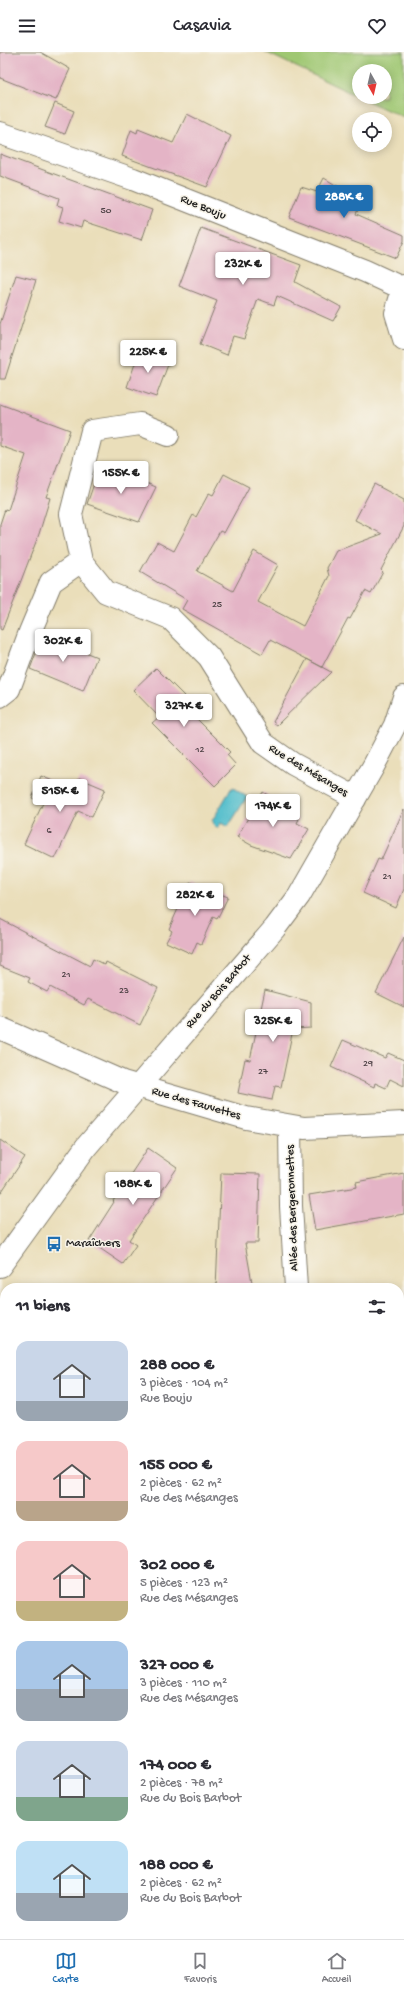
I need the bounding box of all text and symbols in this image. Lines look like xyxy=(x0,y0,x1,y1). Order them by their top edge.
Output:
icon: menu xyxy=(16,15,38,37)
icon: heart xyxy=(366,15,388,37)
text: Casavia xyxy=(173,16,231,37)
north arrow xyxy=(352,64,392,104)
map controls xyxy=(352,64,392,152)
button: locate xyxy=(352,112,392,152)
pin: 288K € xyxy=(311,185,377,219)
text: 288K € xyxy=(325,190,363,205)
street label: Rue Bouju xyxy=(178,193,228,224)
house number: 50 xyxy=(101,205,112,217)
pin: 232K € xyxy=(210,252,276,286)
text: 232K € xyxy=(224,257,262,272)
pin: 225K € xyxy=(115,340,181,374)
text: 225K € xyxy=(129,345,167,360)
pin: 155K € xyxy=(88,461,154,495)
text: 155K € xyxy=(103,466,139,481)
house number: 25 xyxy=(212,599,222,611)
pin: 302K € xyxy=(30,629,96,663)
text: 302K € xyxy=(44,634,82,649)
pin: 327K € xyxy=(151,694,217,728)
text: 327K € xyxy=(165,699,203,714)
street label: Rue des Mésanges xyxy=(266,742,351,801)
house number: 12 xyxy=(195,744,205,756)
pin: 515K € xyxy=(27,779,93,813)
text: 515K € xyxy=(42,784,78,799)
pin: 174K € xyxy=(240,794,306,828)
text: 174K € xyxy=(255,799,291,814)
house number: 6 xyxy=(46,825,52,837)
house number: 21 xyxy=(383,871,391,883)
pin: 282K € xyxy=(162,883,228,917)
text: 282K € xyxy=(176,888,214,903)
street label: Rue du Bois Barbot xyxy=(183,951,256,1032)
house number: 21 xyxy=(62,969,70,981)
house number: 23 xyxy=(119,985,129,997)
pin: 325K € xyxy=(240,1009,306,1043)
text: 325K € xyxy=(254,1014,292,1029)
house number: 29 xyxy=(363,1058,373,1070)
house number: 27 xyxy=(258,1066,269,1078)
street label: Rue des Fauvettes xyxy=(150,1085,243,1124)
street label: Allée des Bergeronnettes xyxy=(284,1144,302,1271)
pin: 188K € xyxy=(100,1172,166,1206)
text: 188K € xyxy=(114,1177,152,1192)
bus stop icon: Maraîchers xyxy=(45,1235,63,1253)
place label: Maraîchers xyxy=(66,1237,120,1251)
icon: filters xyxy=(366,1296,388,1318)
text: 11 biens xyxy=(16,1297,70,1317)
text: 288 000 € xyxy=(140,1356,214,1376)
icon: home xyxy=(48,1357,96,1405)
text: 3 pièces · 104 m² xyxy=(140,1376,228,1391)
text: Rue Bouju xyxy=(140,1391,192,1406)
text: 155 000 € xyxy=(140,1456,212,1476)
icon: home xyxy=(48,1457,96,1505)
text: 2 pièces · 62 m² xyxy=(140,1476,222,1491)
text: Rue des Mésanges xyxy=(140,1491,238,1506)
text: 302 000 € xyxy=(140,1556,214,1576)
icon: home xyxy=(48,1557,96,1605)
text: 5 pièces · 123 m² xyxy=(140,1576,228,1591)
text: Rue des Mésanges xyxy=(140,1591,238,1606)
text: 327 000 € xyxy=(140,1656,213,1676)
icon: home xyxy=(48,1657,96,1705)
text: 3 pièces · 110 m² xyxy=(140,1676,227,1691)
text: Rue des Mésanges xyxy=(140,1691,238,1706)
text: 174 000 € xyxy=(140,1756,211,1776)
icon: home xyxy=(48,1757,96,1805)
text: 2 pièces · 78 m² xyxy=(140,1776,223,1791)
text: Rue du Bois Barbot xyxy=(140,1791,241,1806)
text: 188 000 € xyxy=(140,1856,213,1876)
icon: home xyxy=(48,1857,96,1905)
text: 2 pièces · 62 m² xyxy=(140,1876,222,1891)
text: Rue du Bois Barbot xyxy=(140,1891,241,1906)
tab: Carte xyxy=(53,1950,79,1986)
tab: Favoris xyxy=(184,1950,217,1986)
tab: Accueil xyxy=(322,1950,351,1986)

